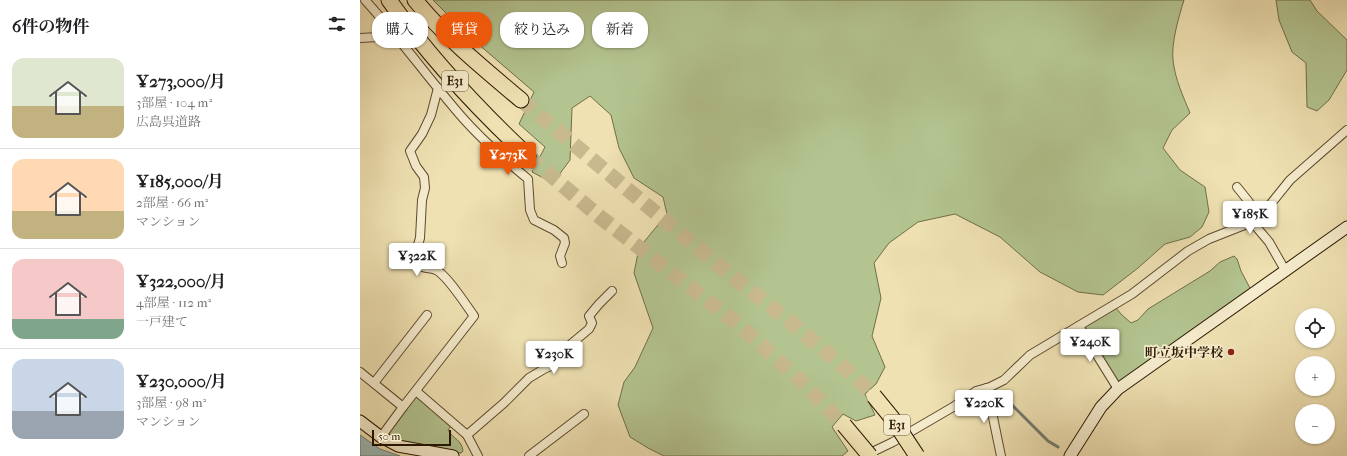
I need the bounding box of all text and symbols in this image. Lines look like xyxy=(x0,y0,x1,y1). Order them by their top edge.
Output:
chip: 購入 xyxy=(372,12,428,48)
chip: 賃貸 xyxy=(436,12,492,48)
chip: 絞り込み xyxy=(500,12,584,48)
chip: 新着 xyxy=(592,12,648,48)
icon: filters xyxy=(326,13,348,35)
text: 6件の物件 xyxy=(12,16,89,36)
text: ¥273,000/月 xyxy=(136,71,226,91)
road number: E31 xyxy=(442,71,468,91)
icon: home xyxy=(44,74,92,122)
text: 3部屋 · 104 m² xyxy=(136,95,212,110)
text: 広島呉道路 xyxy=(136,114,201,129)
pin: ¥273K xyxy=(480,142,536,176)
text: ¥273K xyxy=(489,147,527,162)
text: ¥185,000/月 xyxy=(136,171,224,191)
icon: home xyxy=(44,175,92,223)
text: 2部屋 · 66 m² xyxy=(136,195,208,210)
pin: ¥185K xyxy=(1222,201,1278,235)
text: ¥185K xyxy=(1232,206,1268,221)
text: マンション xyxy=(136,214,200,229)
pin: ¥322K xyxy=(389,243,445,277)
text: ¥322K xyxy=(398,248,436,263)
text: ¥322,000/月 xyxy=(136,271,226,291)
icon: home xyxy=(44,275,92,323)
text: 4部屋 · 112 m² xyxy=(136,295,211,310)
map controls xyxy=(1295,308,1335,444)
button: locate xyxy=(1295,308,1335,348)
text: 一戸建て xyxy=(136,314,188,329)
pin: ¥240K xyxy=(1062,329,1118,363)
text: ¥240K xyxy=(1069,334,1111,349)
pin: ¥230K xyxy=(526,341,582,375)
place label: 町立坂中学校 xyxy=(1145,345,1224,360)
text: ¥230K xyxy=(535,346,573,361)
marker: 町立坂中学校 xyxy=(1226,347,1236,357)
button: + xyxy=(1295,356,1335,396)
text: ¥230,000/月 xyxy=(136,371,227,391)
icon: home xyxy=(44,375,92,423)
pin: ¥220K xyxy=(956,390,1012,424)
text: 3部屋 · 98 m² xyxy=(136,395,206,410)
text: ¥220K xyxy=(964,395,1004,410)
button: − xyxy=(1295,404,1335,444)
text: マンション xyxy=(136,414,200,429)
road number: E31 xyxy=(884,415,910,435)
scale bar xyxy=(372,428,451,447)
text: 50 m xyxy=(378,430,400,443)

